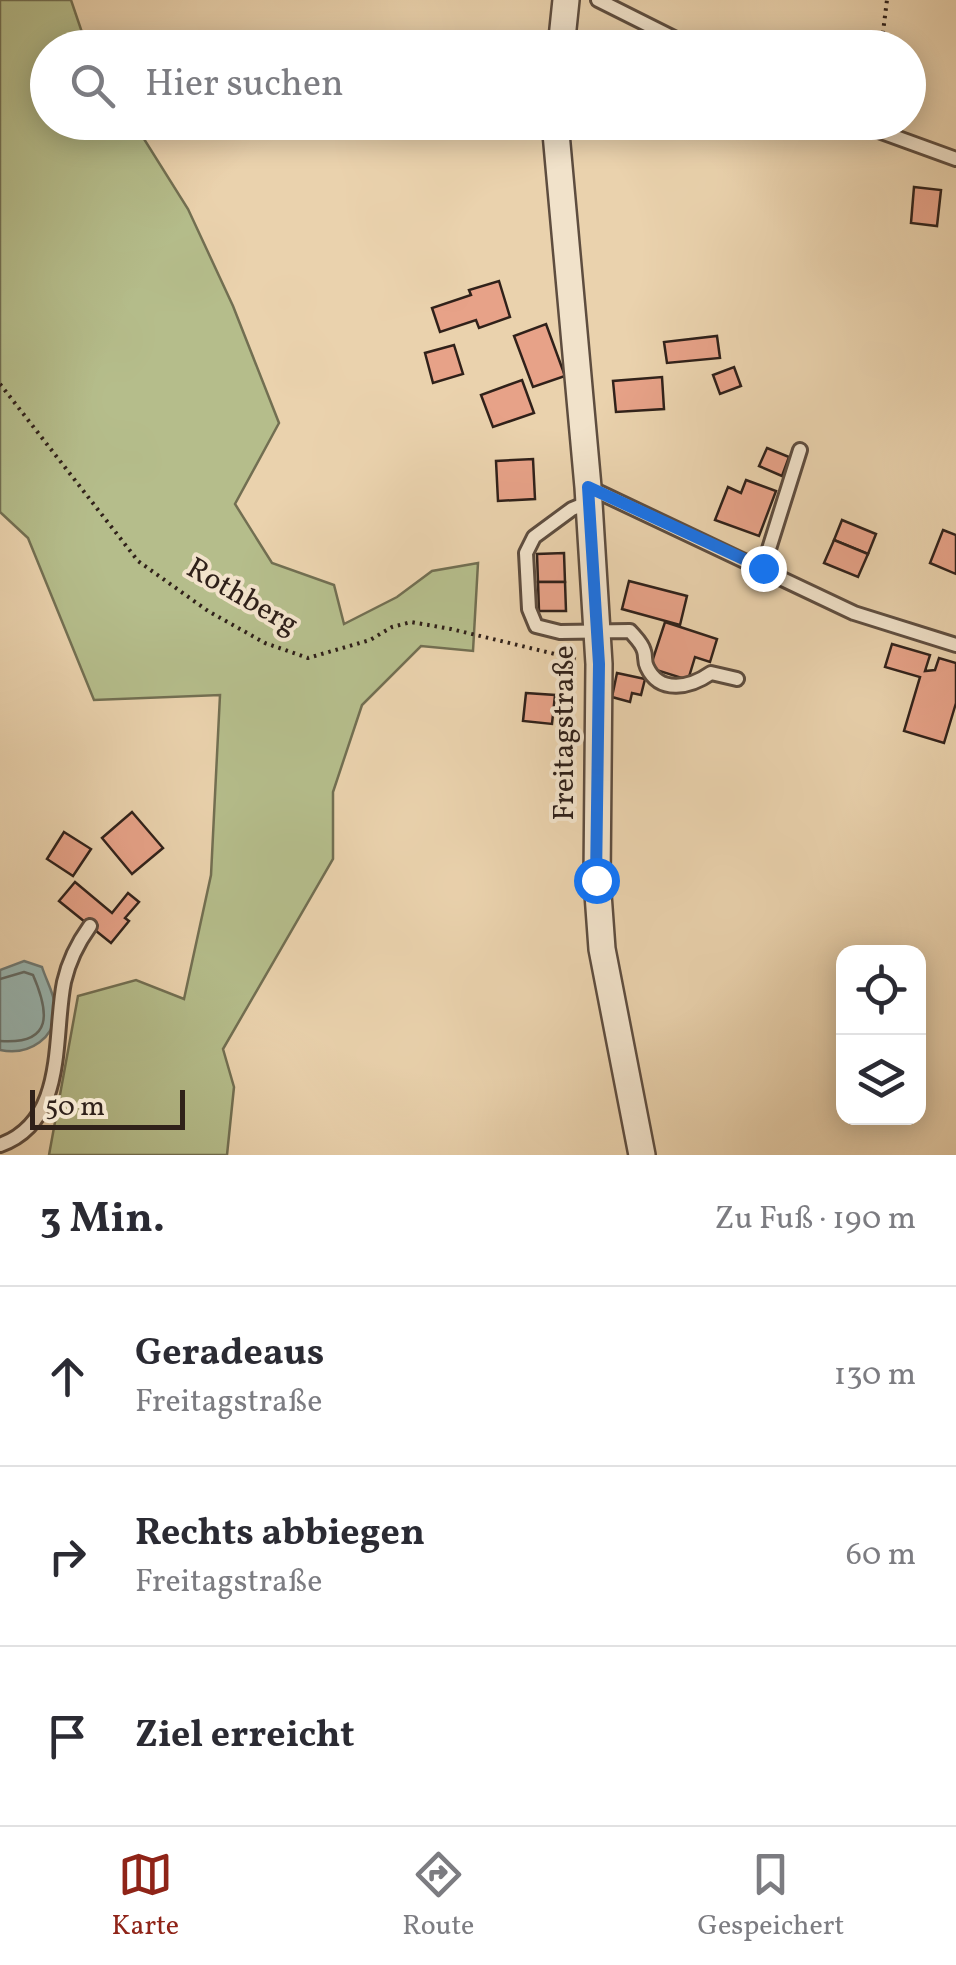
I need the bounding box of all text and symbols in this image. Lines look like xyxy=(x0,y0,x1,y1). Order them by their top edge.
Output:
search box xyxy=(30,30,926,140)
icon: search xyxy=(65,58,120,113)
text: Hier suchen xyxy=(145,59,344,112)
route end xyxy=(741,546,787,592)
street label: Rothberg xyxy=(178,548,306,646)
street label: Freitagstraße xyxy=(544,645,586,821)
route start xyxy=(574,858,620,904)
map controls xyxy=(836,945,926,1125)
button: locate xyxy=(836,945,926,1035)
button: layers xyxy=(836,1035,926,1125)
scale bar xyxy=(30,1085,185,1130)
text: 50 m xyxy=(45,1088,105,1127)
text: 3 Min. xyxy=(40,1191,165,1250)
text: Zu Fuß · 190 m xyxy=(714,1198,916,1242)
text: Geradeaus xyxy=(135,1328,324,1381)
icon: ahead xyxy=(40,1349,95,1404)
text: 130 m xyxy=(834,1354,916,1398)
text: Freitagstraße xyxy=(135,1381,322,1425)
text: Rechts abbiegen xyxy=(135,1508,425,1561)
icon: right xyxy=(40,1529,95,1584)
text: 60 m xyxy=(846,1534,916,1578)
text: Freitagstraße xyxy=(135,1561,322,1605)
icon: arrive xyxy=(40,1709,95,1764)
text: Ziel erreicht xyxy=(135,1710,355,1763)
tab: Karte xyxy=(112,1847,179,1946)
tab: Route xyxy=(402,1847,474,1946)
tab: Gespeichert xyxy=(698,1847,844,1946)

